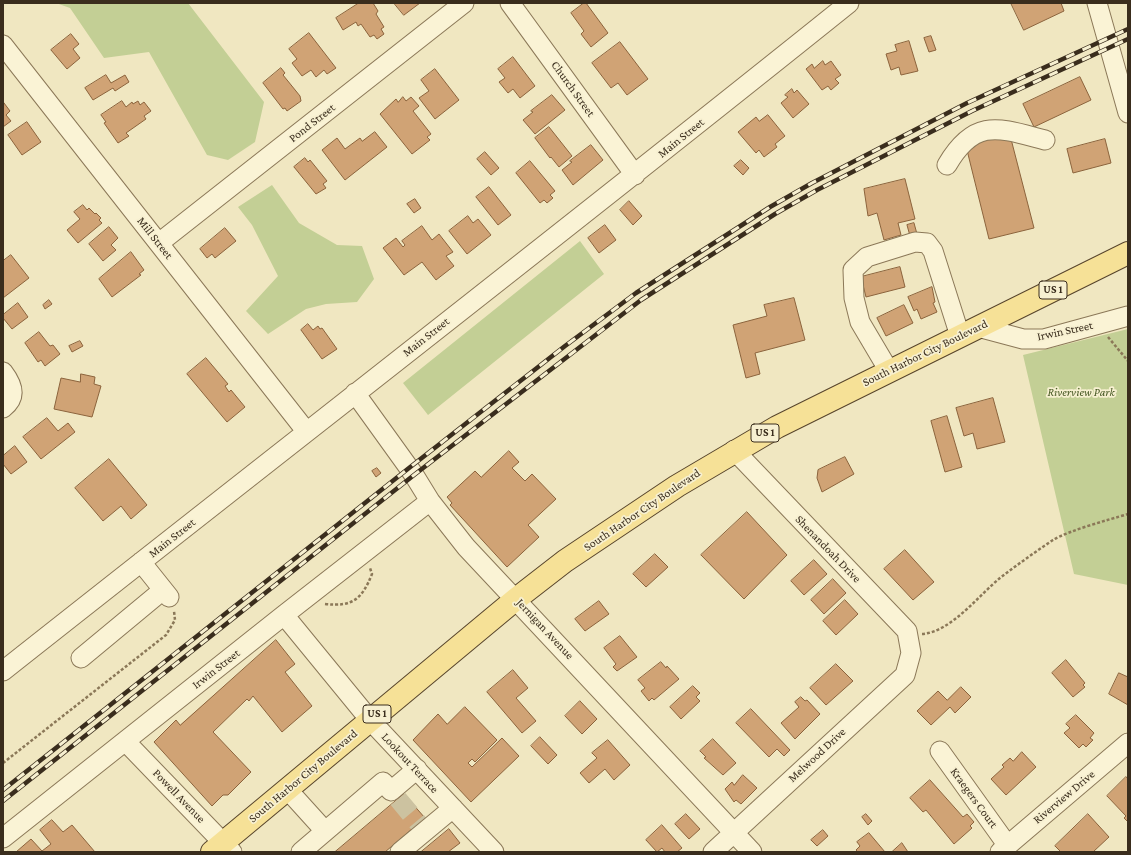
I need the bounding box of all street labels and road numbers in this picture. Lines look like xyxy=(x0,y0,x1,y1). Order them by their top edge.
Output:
street label: Church Street xyxy=(548,58,598,120)
street label: Pond Street xyxy=(286,100,338,146)
street label: Main Street xyxy=(655,115,707,161)
street label: Mill Street xyxy=(134,214,176,262)
road number: US 1 xyxy=(1039,281,1067,299)
street label: Main Street xyxy=(400,314,452,360)
street label: South Harbor City Boulevard xyxy=(860,316,990,390)
street label: Irwin Street xyxy=(1036,318,1094,344)
road number: US 1 xyxy=(751,424,779,442)
street label: South Harbor City Boulevard xyxy=(581,466,703,554)
street label: Shenandoah Drive xyxy=(792,512,864,586)
street label: Main Street xyxy=(146,515,198,561)
street label: Jernigan Avenue xyxy=(513,596,577,662)
street label: Irwin Street xyxy=(189,646,243,692)
road number: US 1 xyxy=(363,705,391,723)
street label: Melwood Drive xyxy=(785,725,849,785)
street label: South Harbor City Boulevard xyxy=(246,726,360,826)
street label: Lookout Terrace xyxy=(378,730,442,796)
street label: Kraegers Court xyxy=(947,765,1001,831)
street label: Powell Avenue xyxy=(150,766,208,826)
street label: Riverview Drive xyxy=(1030,767,1098,827)

